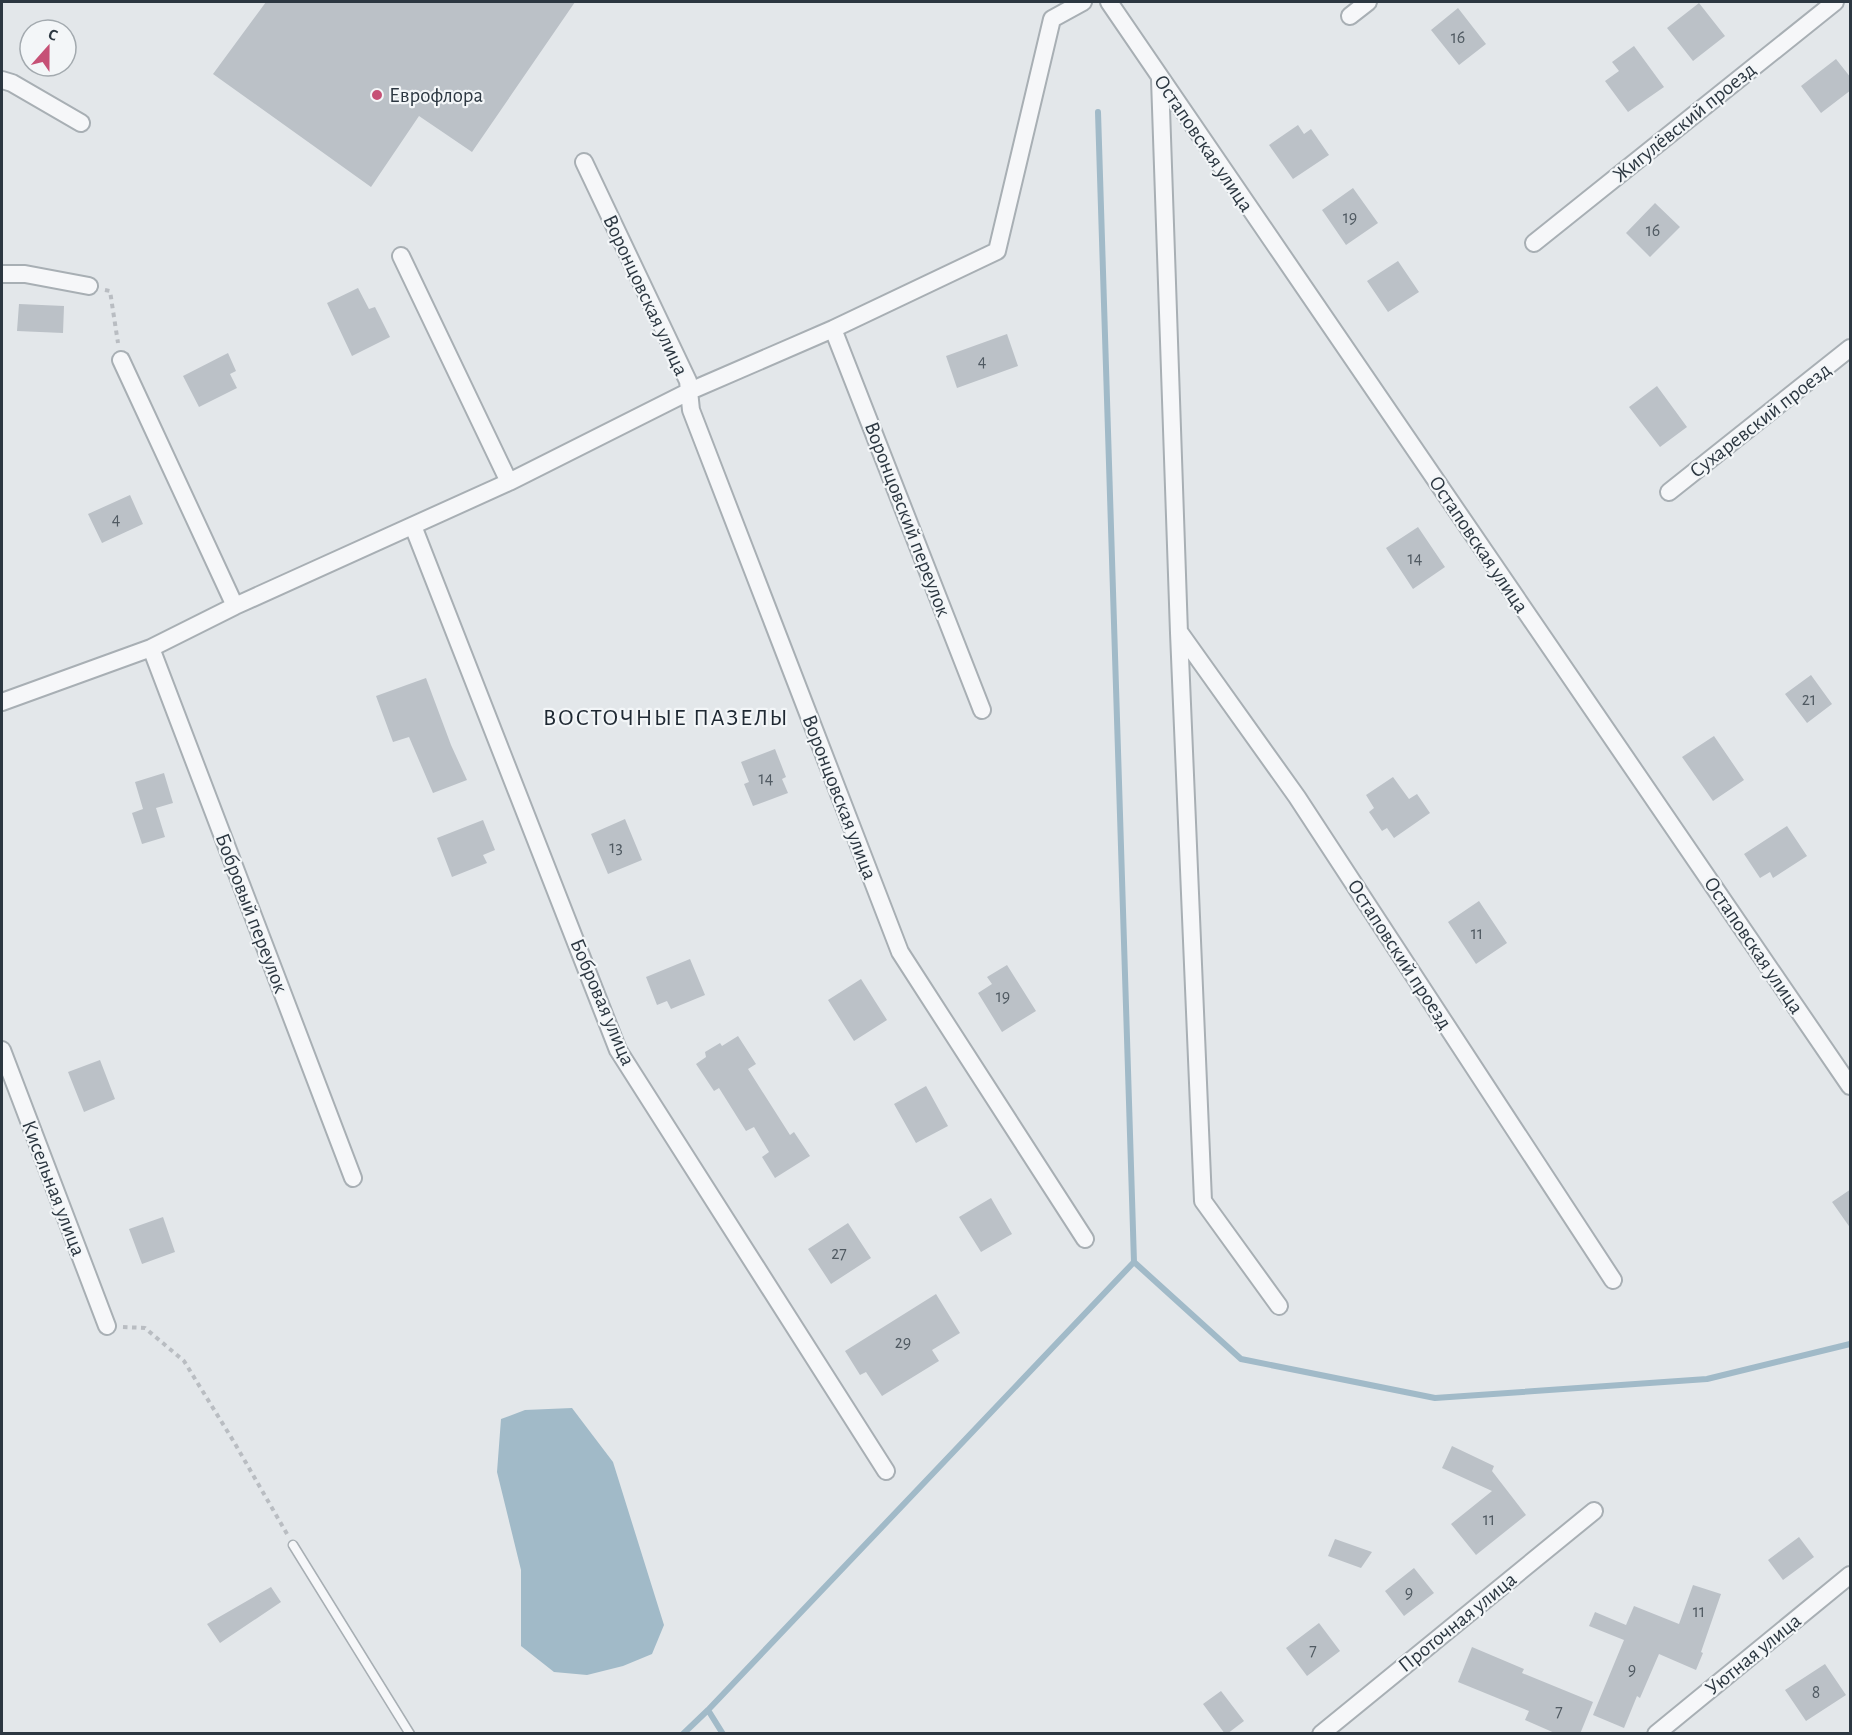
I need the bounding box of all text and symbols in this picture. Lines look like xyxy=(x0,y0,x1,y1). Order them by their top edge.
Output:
north arrow xyxy=(18,18,78,78)
text: С xyxy=(46,26,60,44)
house number: 16 xyxy=(1451,29,1465,47)
street label: Жигулёвский проезд xyxy=(1609,59,1760,186)
street label: Остаповская улица xyxy=(1150,71,1257,216)
place label: Еврофлора xyxy=(389,85,484,106)
marker: Еврофлора xyxy=(370,88,384,102)
house number: 19 xyxy=(1343,209,1357,227)
street label: Воронцовская улица xyxy=(599,212,692,379)
house number: 16 xyxy=(1646,222,1660,240)
house number: 4 xyxy=(978,353,987,371)
street label: Сухаревский проезд xyxy=(1686,359,1835,482)
street label: Воронцовский переулок xyxy=(861,419,955,620)
street label: Остаповская улица xyxy=(1425,472,1532,617)
house number: 4 xyxy=(112,511,121,529)
house number: 14 xyxy=(1408,550,1423,568)
house number: 21 xyxy=(1802,691,1816,709)
district label: ВОСТОЧНЫЕ ПАЗЕЛЫ xyxy=(543,706,789,730)
street label: Воронцовская улица xyxy=(798,712,881,883)
house number: 14 xyxy=(759,770,774,788)
street label: Бобровый переулок xyxy=(211,831,292,996)
house number: 13 xyxy=(609,839,623,857)
street label: Остаповская улица xyxy=(1700,873,1807,1018)
street label: Остаповский проезд xyxy=(1343,876,1456,1033)
house number: 11 xyxy=(1471,925,1483,943)
street label: Бобровая улица xyxy=(566,936,639,1069)
house number: 19 xyxy=(996,988,1010,1006)
street label: Кисельная улица xyxy=(18,1117,89,1259)
house number: 27 xyxy=(831,1245,847,1263)
house number: 29 xyxy=(895,1334,911,1352)
house number: 11 xyxy=(1483,1511,1495,1529)
street label: Проточная улица xyxy=(1394,1568,1521,1676)
house number: 9 xyxy=(1405,1584,1413,1602)
house number: 11 xyxy=(1693,1603,1705,1621)
street label: Уютная улица xyxy=(1702,1609,1805,1699)
house number: 7 xyxy=(1309,1642,1317,1660)
house number: 9 xyxy=(1628,1661,1636,1679)
house number: 8 xyxy=(1812,1684,1820,1702)
house number: 7 xyxy=(1555,1703,1563,1721)

